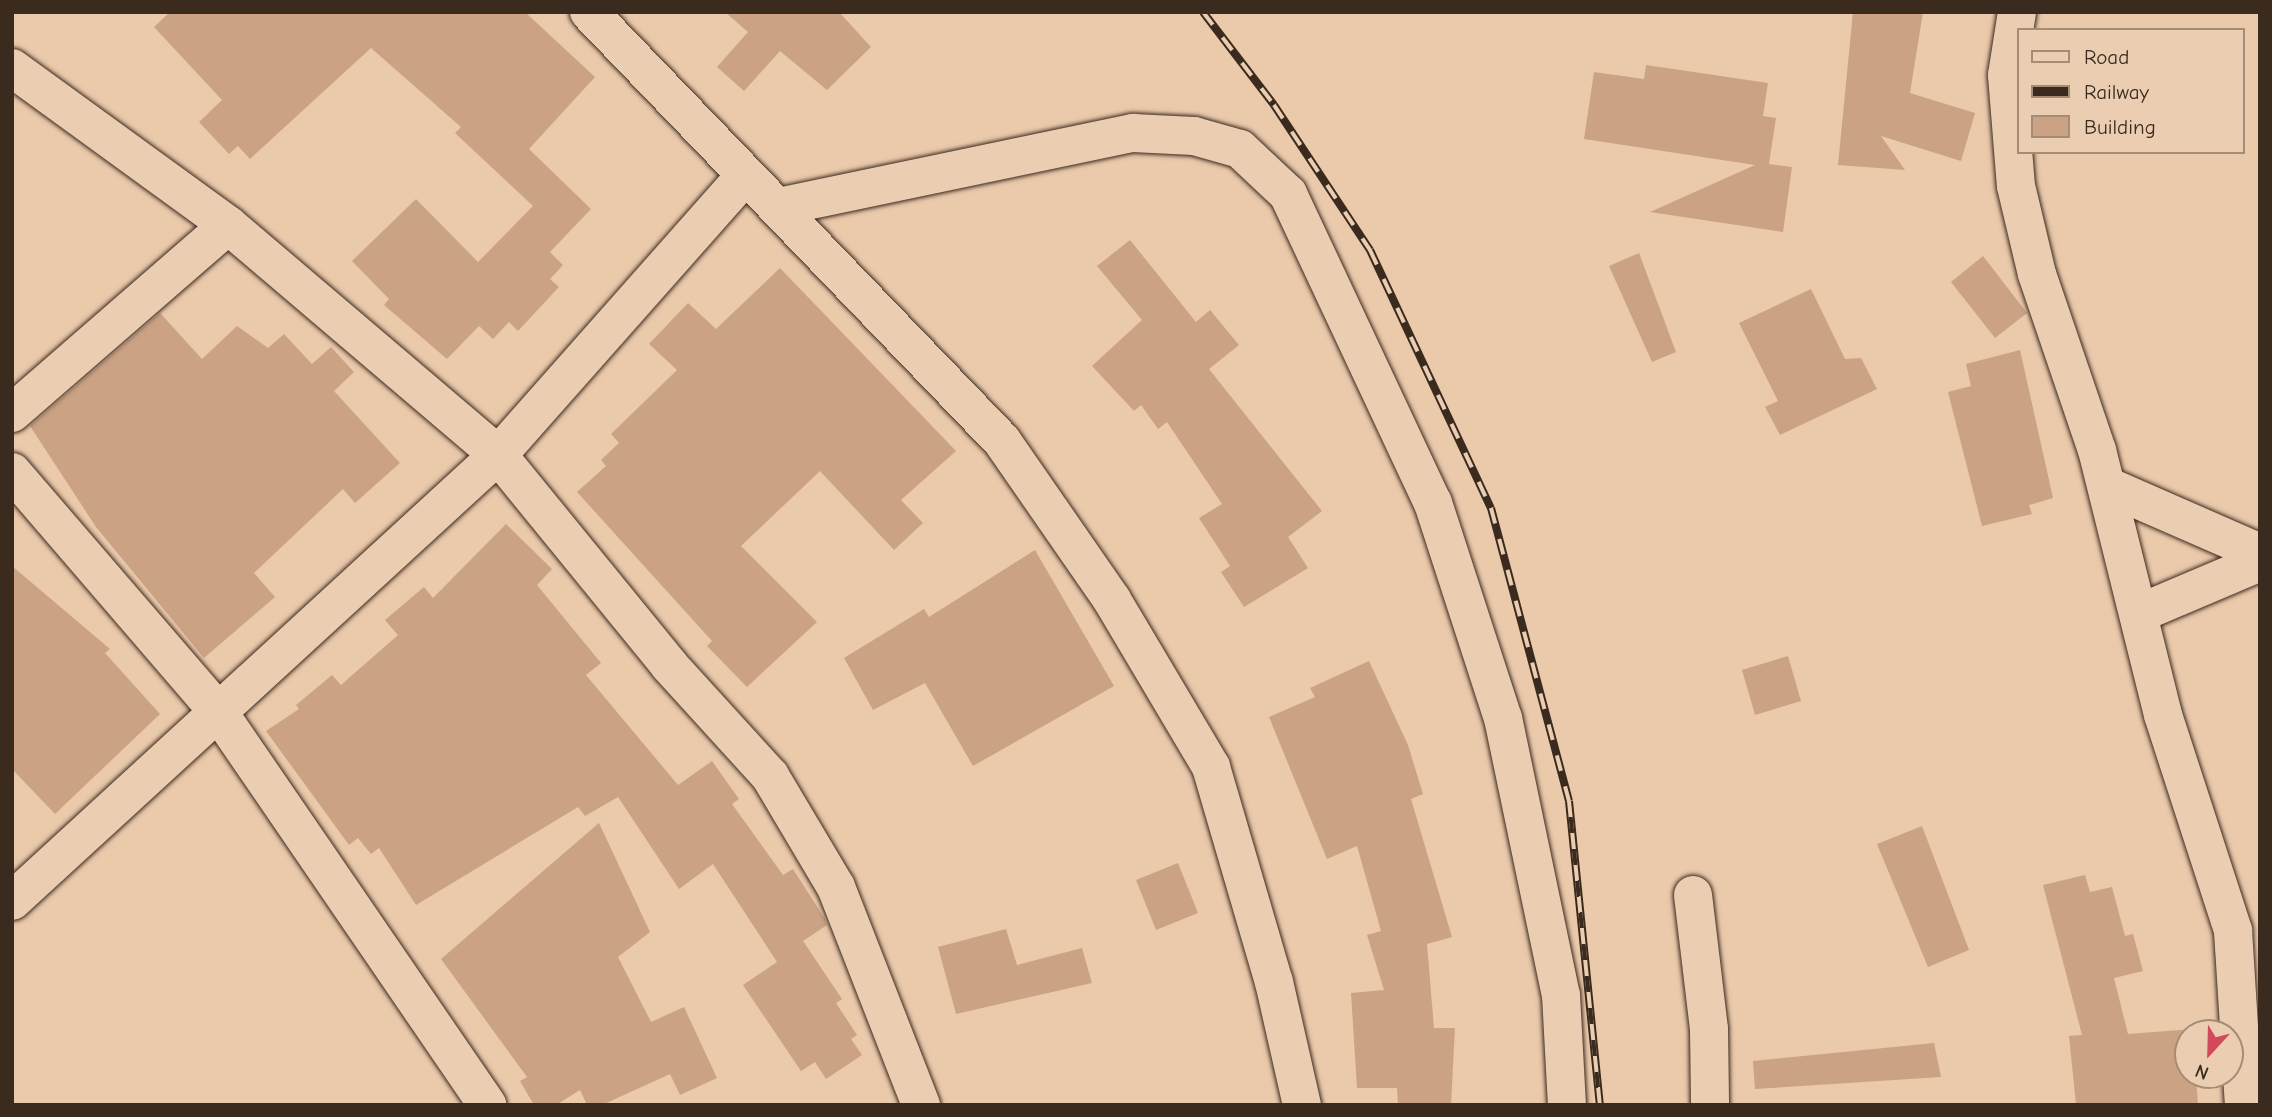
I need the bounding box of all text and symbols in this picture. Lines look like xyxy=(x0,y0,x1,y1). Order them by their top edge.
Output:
legend xyxy=(2016,28,2244,154)
text: Road xyxy=(2084,45,2129,69)
text: Railway xyxy=(2084,80,2149,104)
text: Building xyxy=(2084,115,2156,139)
north arrow xyxy=(2174,1019,2244,1089)
text: N xyxy=(2192,1059,2212,1084)

